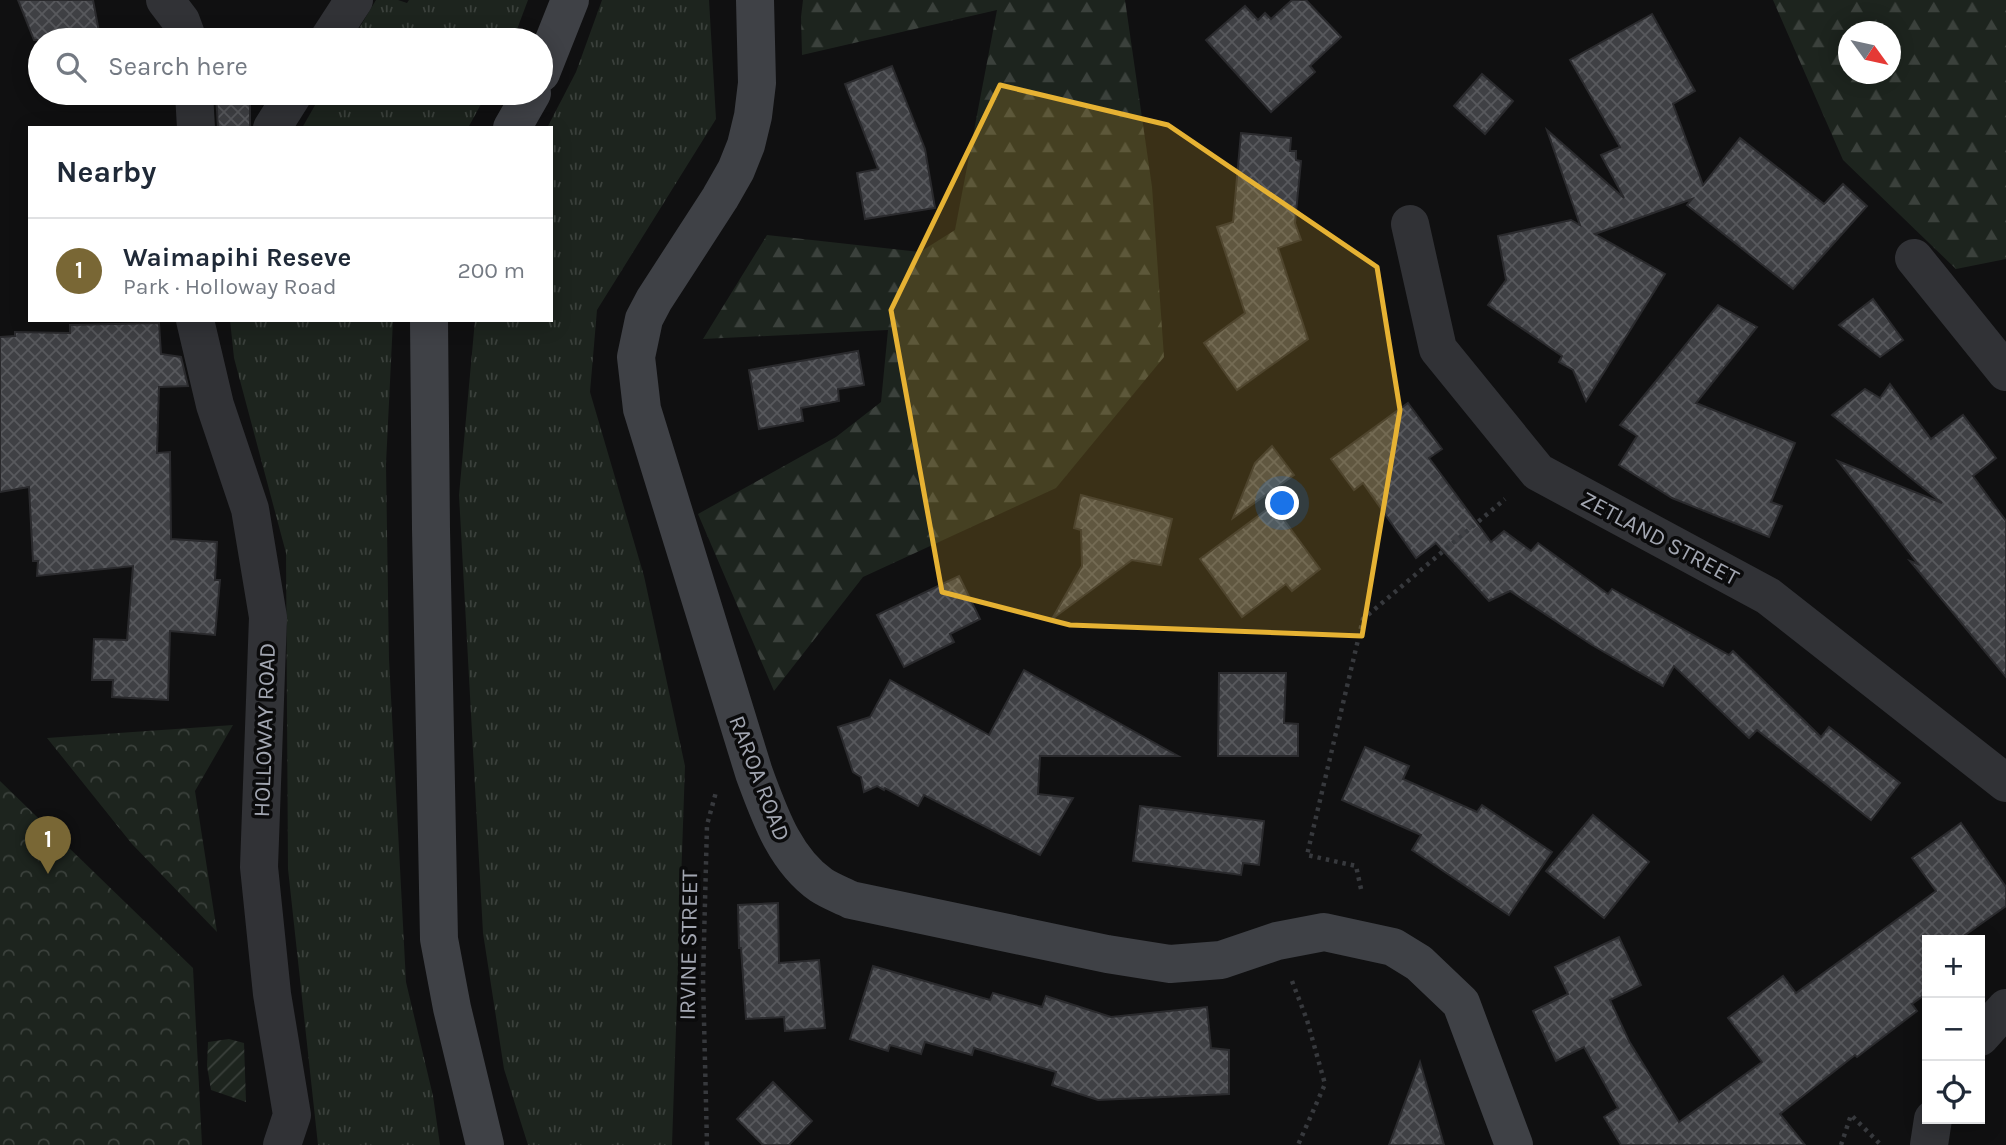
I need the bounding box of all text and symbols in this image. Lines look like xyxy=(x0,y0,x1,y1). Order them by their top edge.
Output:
north arrow xyxy=(1838,21,1901,84)
search box xyxy=(28,28,553,105)
icon: search xyxy=(52,48,90,86)
text: Search here xyxy=(108,51,248,82)
text: Nearby xyxy=(56,154,156,190)
text: Waimapihi Reseve xyxy=(123,242,351,273)
text: 1 xyxy=(75,257,83,284)
text: 200 m xyxy=(457,257,525,284)
text: Park · Holloway Road xyxy=(123,273,337,300)
street label: ZETLAND STREET xyxy=(1576,485,1744,592)
your location xyxy=(1265,486,1299,520)
street label: HOLLOWAY ROAD xyxy=(248,642,281,818)
street label: RAROA ROAD xyxy=(723,712,796,845)
pin: 1 xyxy=(25,816,71,874)
street label: IRVINE STREET xyxy=(674,869,703,1021)
map controls xyxy=(1922,935,1985,1124)
button: + xyxy=(1922,935,1985,998)
button: − xyxy=(1922,998,1985,1061)
button: locate xyxy=(1922,1061,1985,1124)

